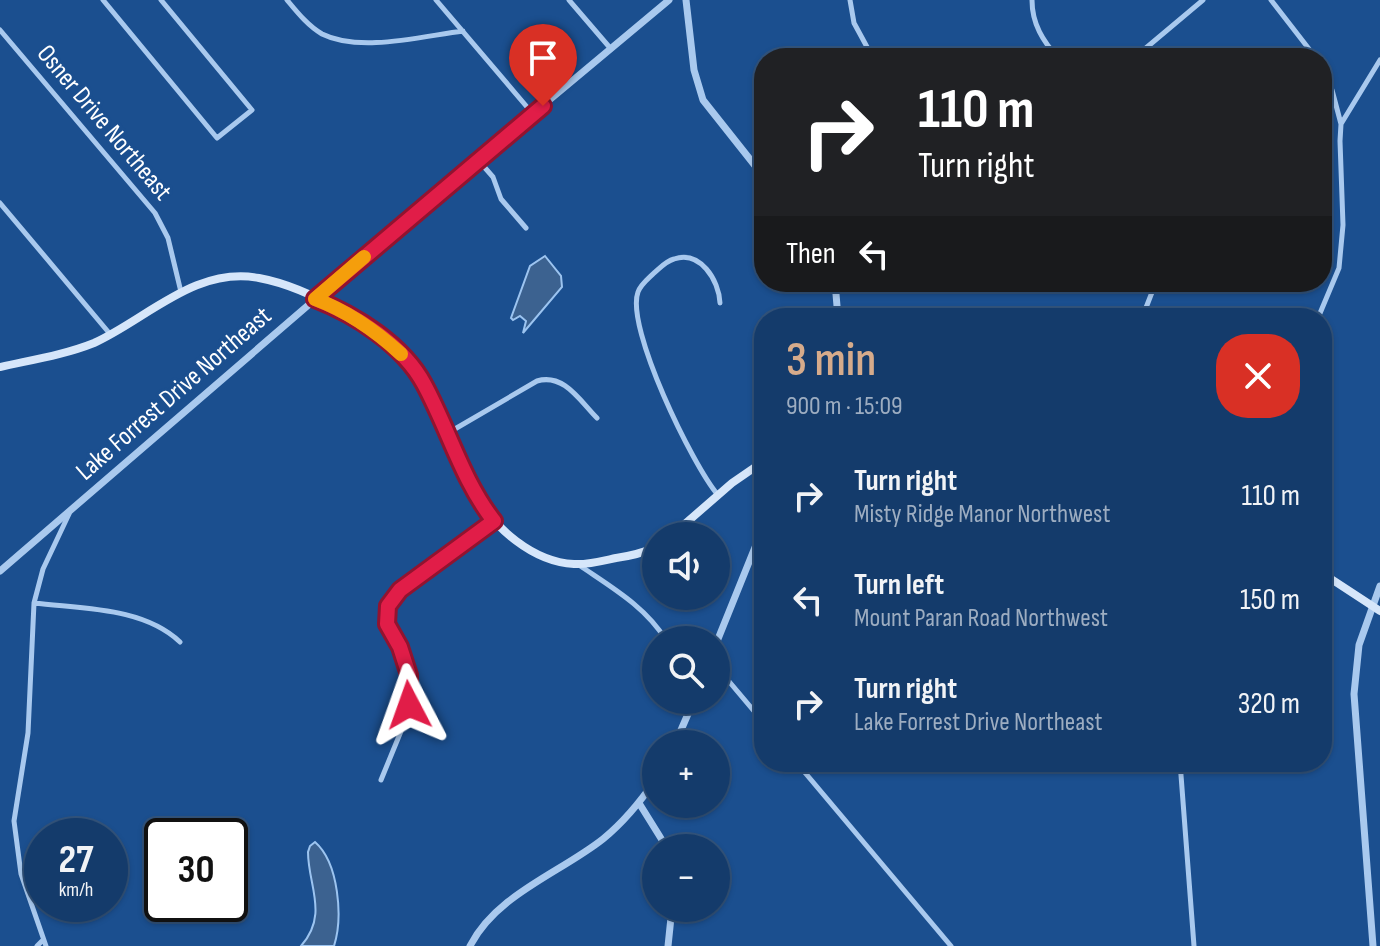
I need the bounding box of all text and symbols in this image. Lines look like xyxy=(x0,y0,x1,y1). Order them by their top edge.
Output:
pin xyxy=(509,24,577,106)
icon: arrive xyxy=(521,36,565,80)
street label: Osner Drive Northeast xyxy=(30,39,178,207)
text: 110 m xyxy=(918,77,1034,144)
icon: right xyxy=(786,80,890,184)
text: Turn right xyxy=(918,145,1035,188)
icon: left xyxy=(852,232,896,276)
text: Then xyxy=(786,236,836,272)
street label: Lake Forrest Drive Northeast xyxy=(70,301,278,487)
text: 3 min xyxy=(786,332,876,389)
button: close xyxy=(1216,334,1300,418)
text: 900 m · 15:09 xyxy=(786,391,903,422)
text: Turn right xyxy=(854,463,957,499)
icon: right xyxy=(786,474,830,518)
text: 110 m xyxy=(1242,478,1300,514)
text: Misty Ridge Manor Northwest xyxy=(854,499,1110,530)
map controls xyxy=(642,522,730,922)
button: sound xyxy=(642,522,730,610)
text: Turn left xyxy=(854,567,944,603)
icon: left xyxy=(786,578,830,622)
text: 150 m xyxy=(1240,582,1300,618)
text: Mount Paran Road Northwest xyxy=(854,603,1108,634)
button: search xyxy=(642,626,730,714)
position arrow xyxy=(367,663,451,747)
text: Turn right xyxy=(854,671,957,707)
icon: right xyxy=(786,682,830,726)
text: 320 m xyxy=(1238,686,1300,722)
text: Lake Forrest Drive Northeast xyxy=(854,707,1103,738)
button: + xyxy=(642,730,730,818)
speed limit sign: 30 xyxy=(144,818,248,922)
button: − xyxy=(642,834,730,922)
text: 27 xyxy=(59,836,93,884)
text: km/h xyxy=(59,878,93,902)

